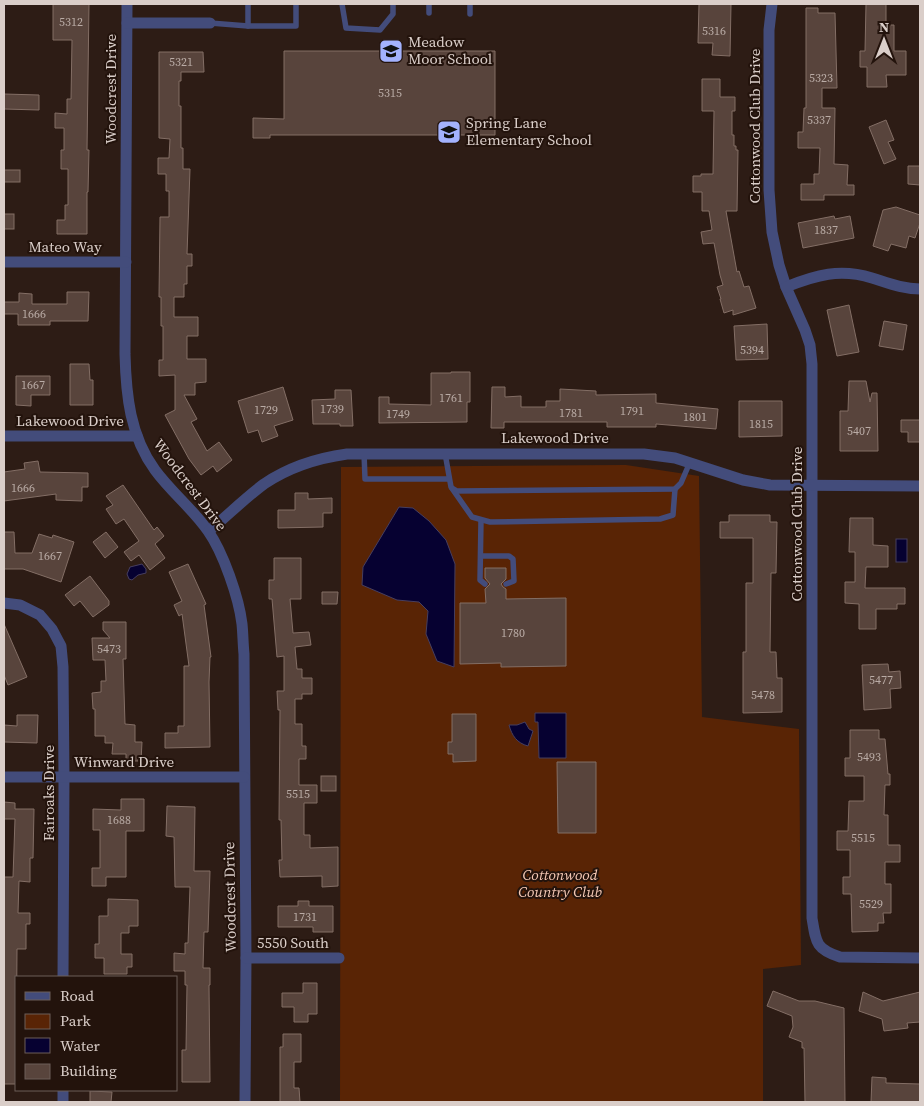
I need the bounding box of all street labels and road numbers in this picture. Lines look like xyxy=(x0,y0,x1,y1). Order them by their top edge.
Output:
street label: Woodcrest Drive xyxy=(100,33,121,144)
street label: Cottonwood Club Drive xyxy=(744,48,765,203)
street label: Mateo Way xyxy=(28,236,102,257)
street label: Lakewood Drive xyxy=(16,410,124,431)
street label: Lakewood Drive xyxy=(501,427,609,448)
street label: Woodcrest Drive xyxy=(149,434,232,535)
street label: Cottonwood Club Drive xyxy=(786,446,807,601)
street label: Fairoaks Drive xyxy=(38,744,59,841)
street label: Winward Drive xyxy=(74,751,175,772)
street label: Woodcrest Drive xyxy=(218,841,241,952)
street label: 5550 South xyxy=(257,932,329,953)

